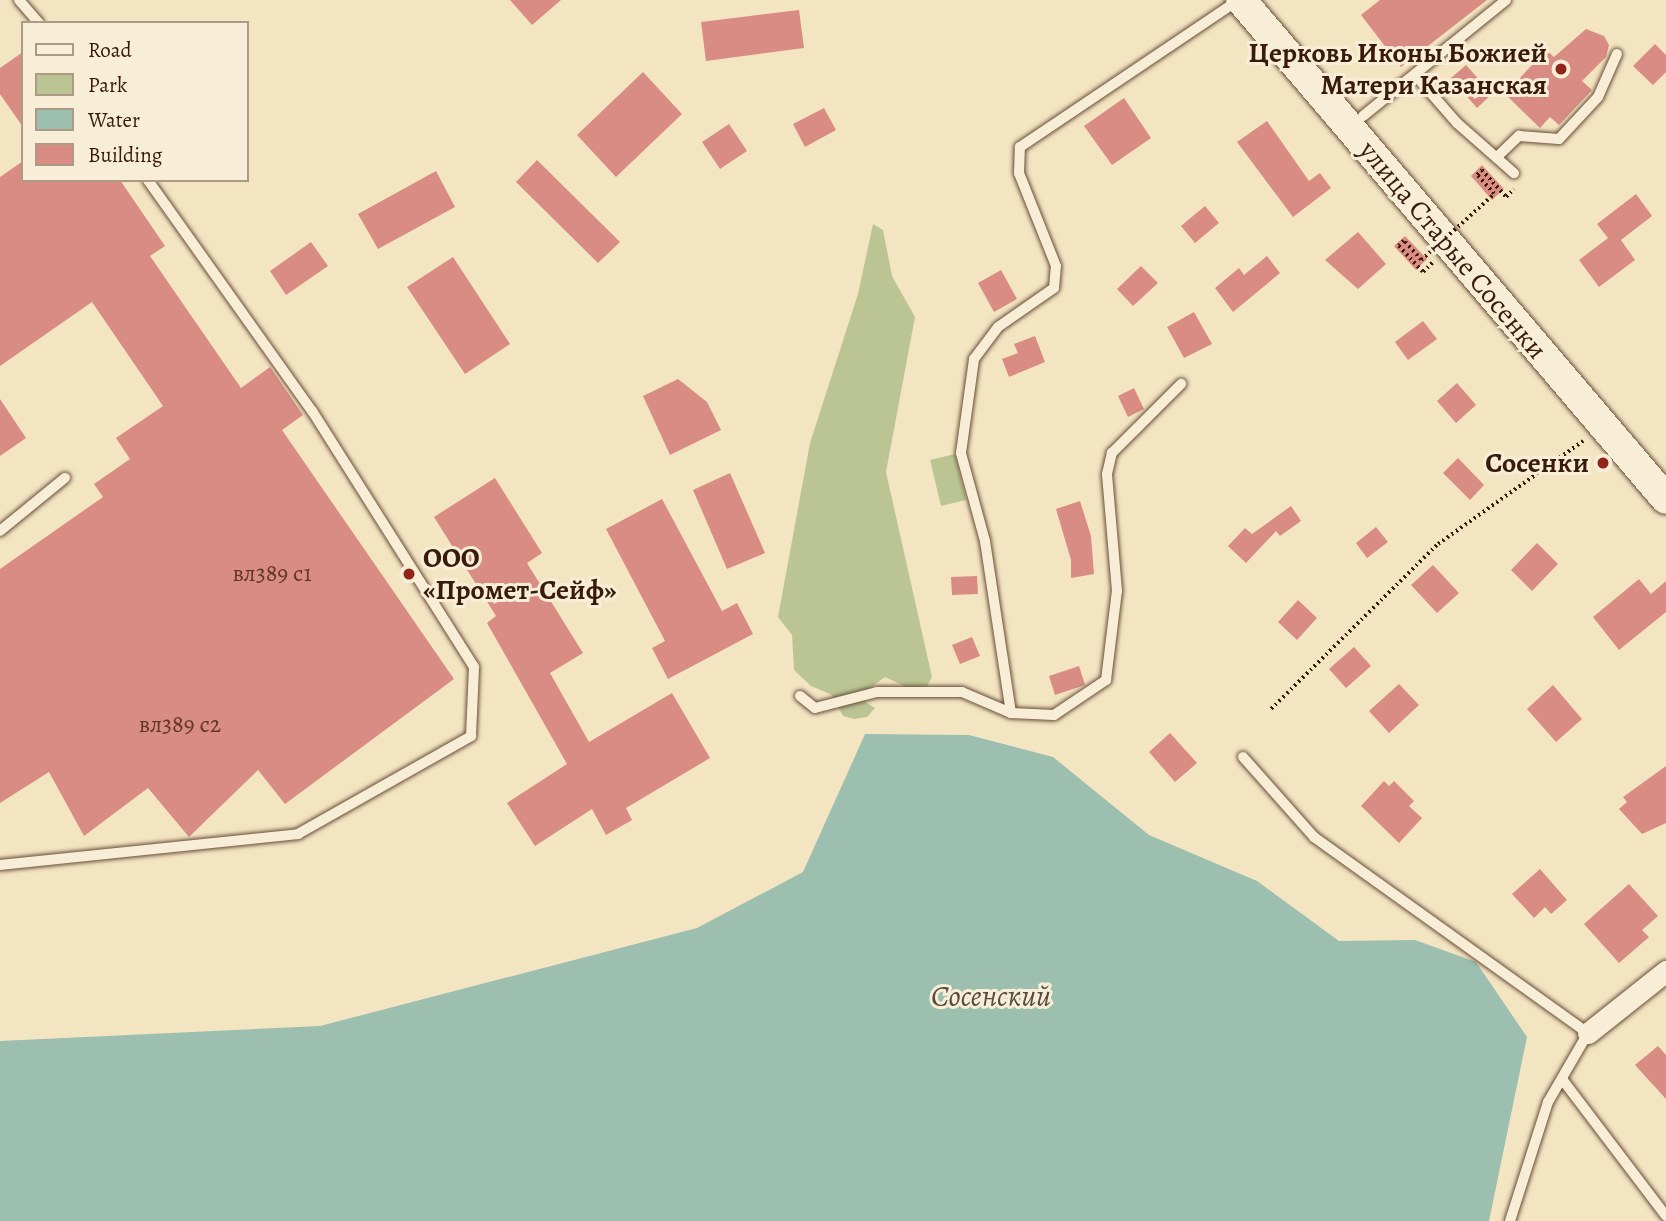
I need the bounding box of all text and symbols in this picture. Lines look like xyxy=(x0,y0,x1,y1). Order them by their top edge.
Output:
legend xyxy=(21,21,248,182)
text: Road xyxy=(88,36,132,64)
place label: Церковь Иконы Божией Матери Казанская xyxy=(1248,36,1547,102)
marker: Церковь Иконы Божией Матери Казанская xyxy=(1553,61,1569,77)
text: Park xyxy=(88,71,127,99)
text: Water xyxy=(88,106,140,134)
street label: улица Старые Сосенки xyxy=(1352,134,1554,366)
text: Building xyxy=(88,141,162,169)
place label: Сосенки xyxy=(1485,446,1589,480)
marker: Сосенки xyxy=(1595,455,1611,471)
place label: ООО «Промет-Сейф» xyxy=(423,541,616,607)
house number: вл389 с1 xyxy=(232,560,312,588)
marker: ООО «Промет-Сейф» xyxy=(401,566,417,582)
house number: вл389 с2 xyxy=(139,711,221,739)
water label: Сосенский xyxy=(931,978,1051,1014)

